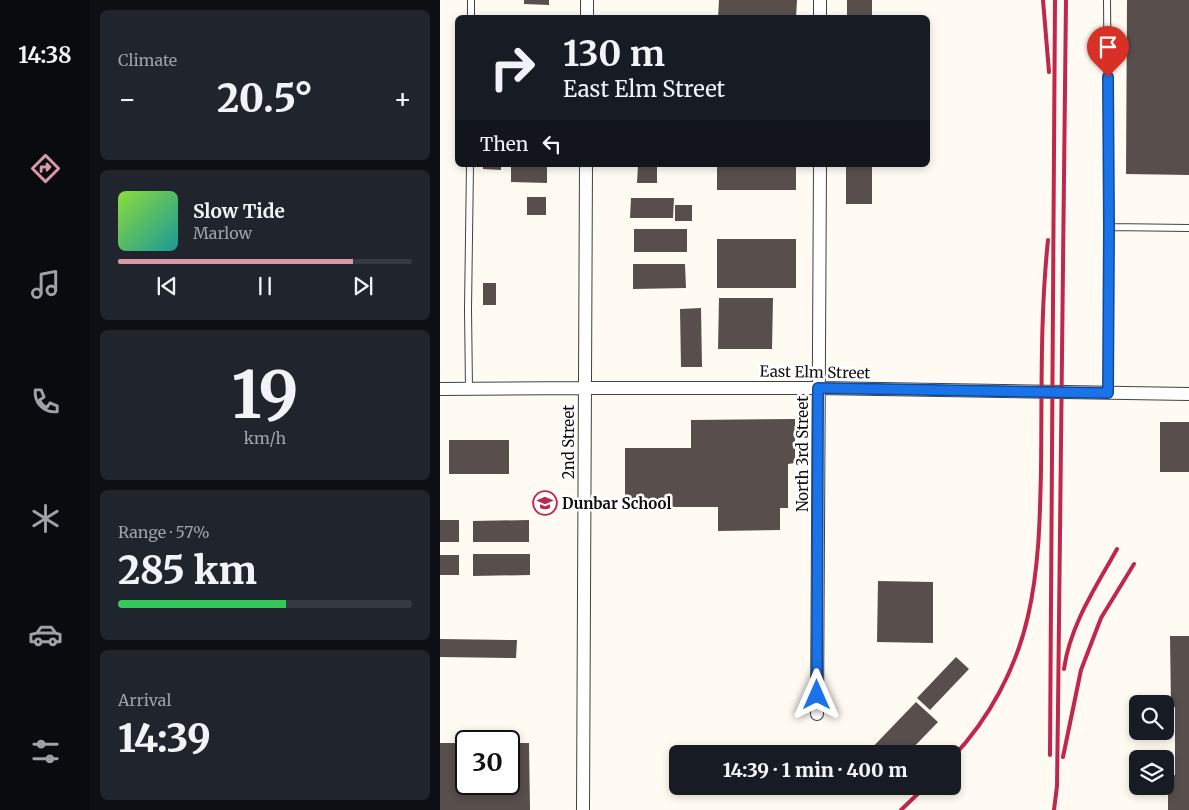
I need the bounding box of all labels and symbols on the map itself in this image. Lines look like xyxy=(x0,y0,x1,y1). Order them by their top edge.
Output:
pin xyxy=(1087,26,1129,77)
street label: East Elm Street xyxy=(760,362,871,382)
street label: North 3rd Street xyxy=(793,396,812,512)
street label: 2nd Street xyxy=(559,405,578,479)
school or university icon: Dunbar School xyxy=(532,490,558,516)
place label: Dunbar School xyxy=(562,494,671,513)
position arrow xyxy=(790,668,842,720)
speed limit sign: 30 xyxy=(455,730,520,795)

